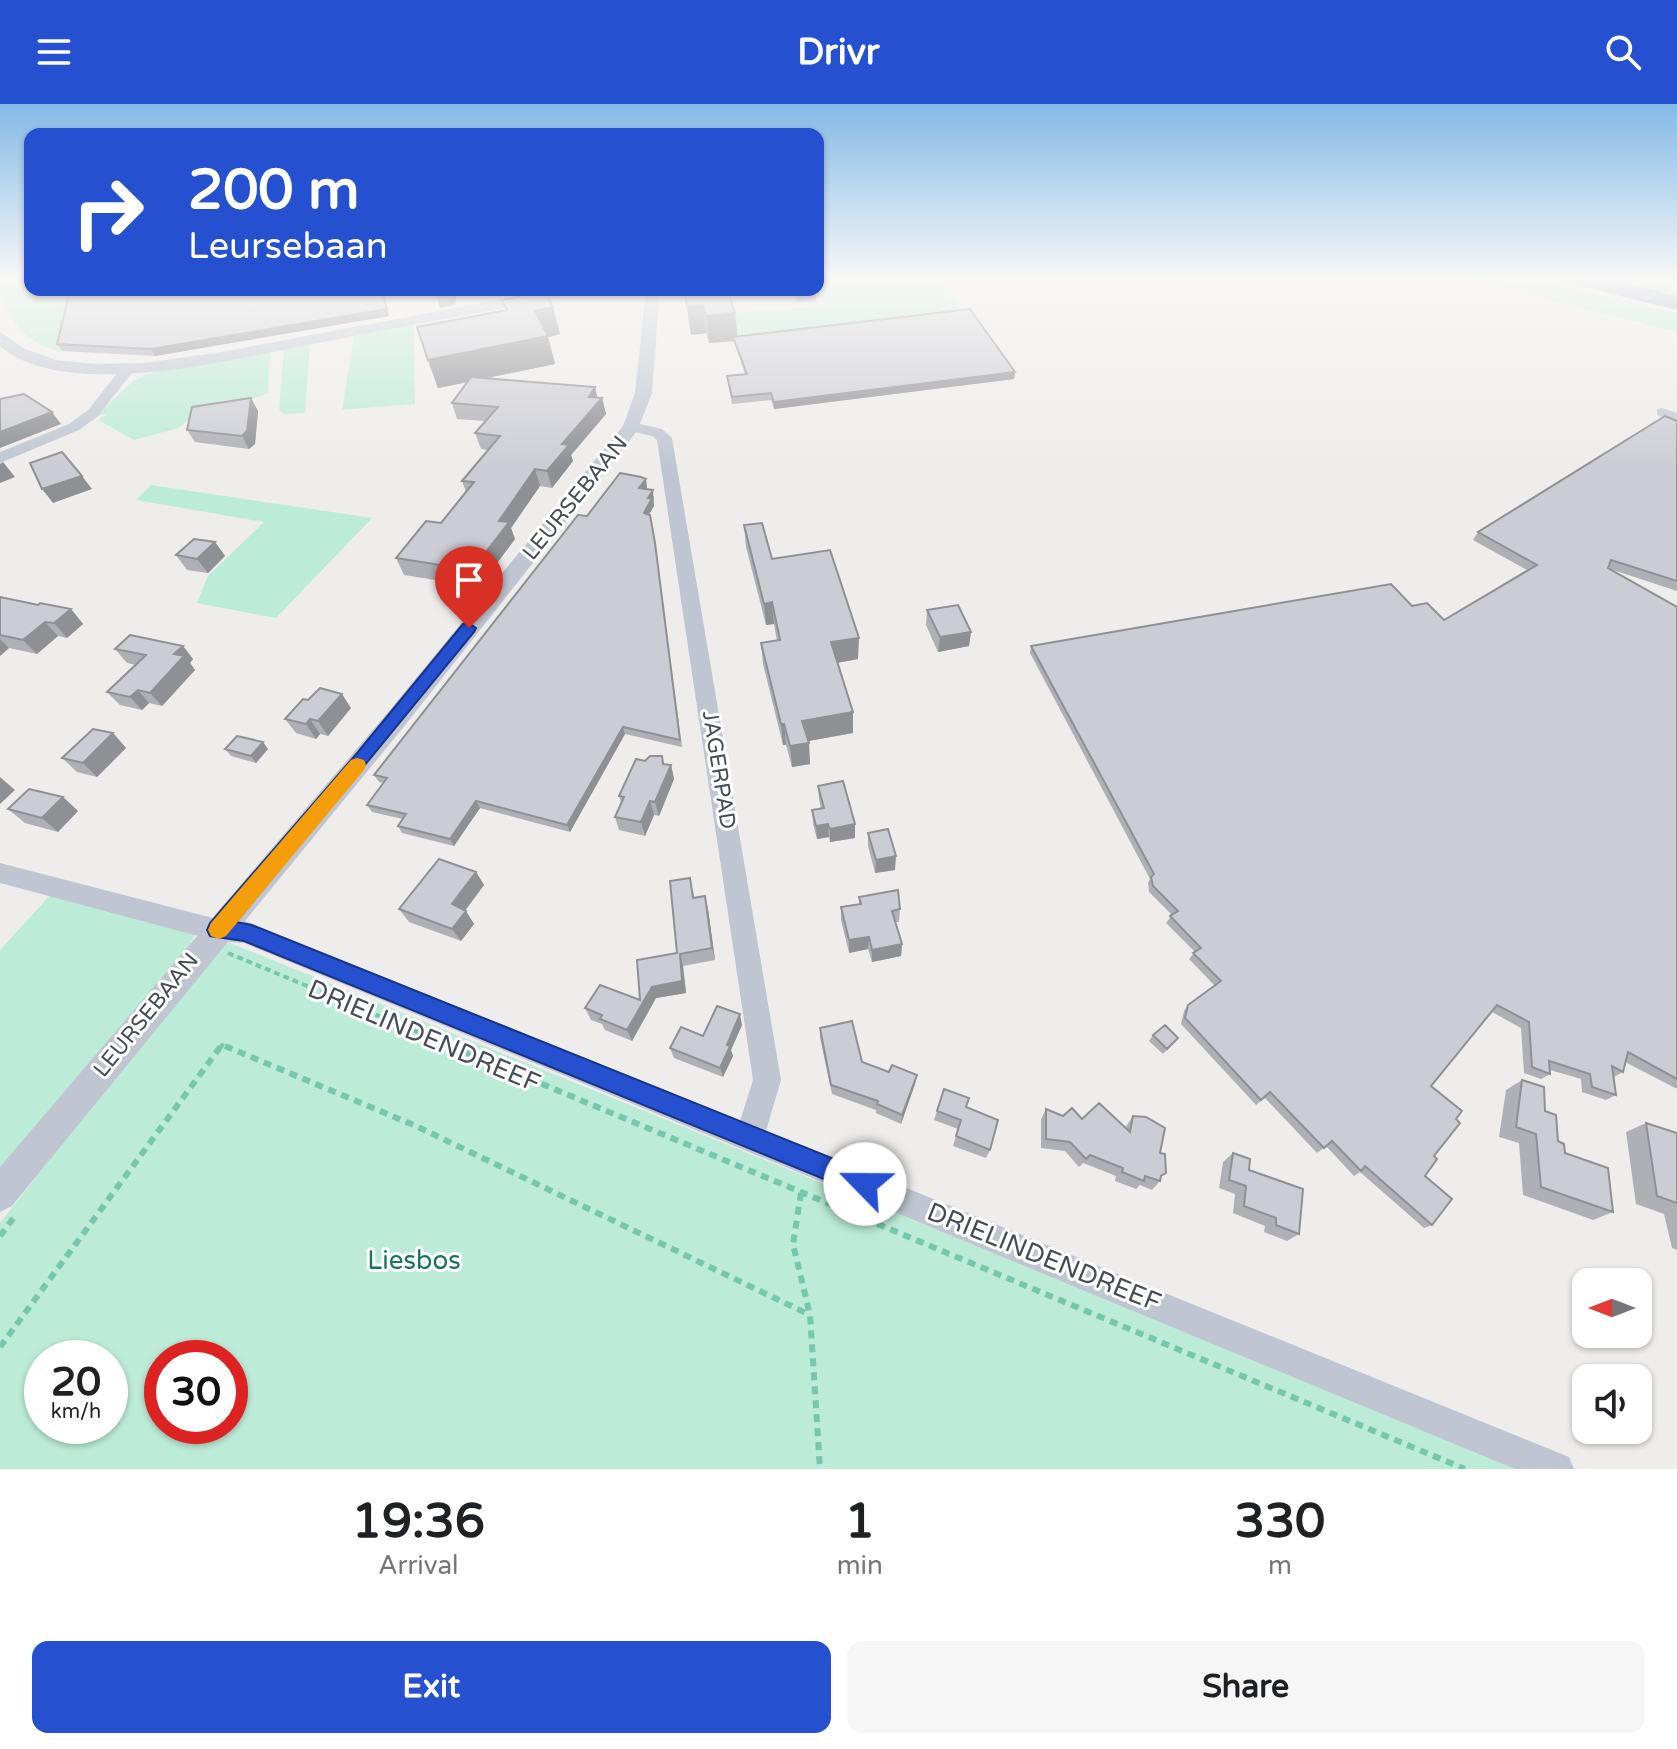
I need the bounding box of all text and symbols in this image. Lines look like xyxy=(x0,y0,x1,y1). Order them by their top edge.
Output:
icon: menu xyxy=(32,30,76,74)
icon: search xyxy=(1601,30,1645,74)
text: Drivr xyxy=(797,31,880,74)
text: 200 m xyxy=(188,157,359,224)
icon: right xyxy=(56,160,160,264)
text: Leursebaan xyxy=(188,225,388,268)
street label: LEURSEBAAN xyxy=(517,431,633,565)
pin xyxy=(435,546,503,628)
icon: arrive xyxy=(447,558,491,602)
street label: JAGERPAD xyxy=(697,709,741,831)
street label: LEURSEBAAN xyxy=(88,948,204,1082)
street label: DRIELINDENDREEF xyxy=(303,973,545,1099)
position arrow xyxy=(823,1142,907,1226)
street label: DRIELINDENDREEF xyxy=(923,1196,1165,1318)
park label: Liesbos xyxy=(367,1245,461,1276)
north arrow xyxy=(1572,1268,1652,1348)
map controls xyxy=(1572,1268,1652,1444)
speed limit sign: 30 xyxy=(144,1340,248,1444)
text: 20 xyxy=(51,1358,101,1406)
button: sound xyxy=(1572,1364,1652,1444)
text: km/h xyxy=(51,1400,101,1424)
text: 19:36 xyxy=(352,1493,485,1551)
text: 1 xyxy=(845,1493,875,1551)
text: 330 xyxy=(1235,1493,1325,1551)
text: Arrival xyxy=(378,1550,459,1581)
text: min xyxy=(837,1550,883,1581)
text: m xyxy=(1268,1550,1292,1581)
button: Exit xyxy=(32,1641,831,1733)
button: Share xyxy=(847,1641,1645,1733)

